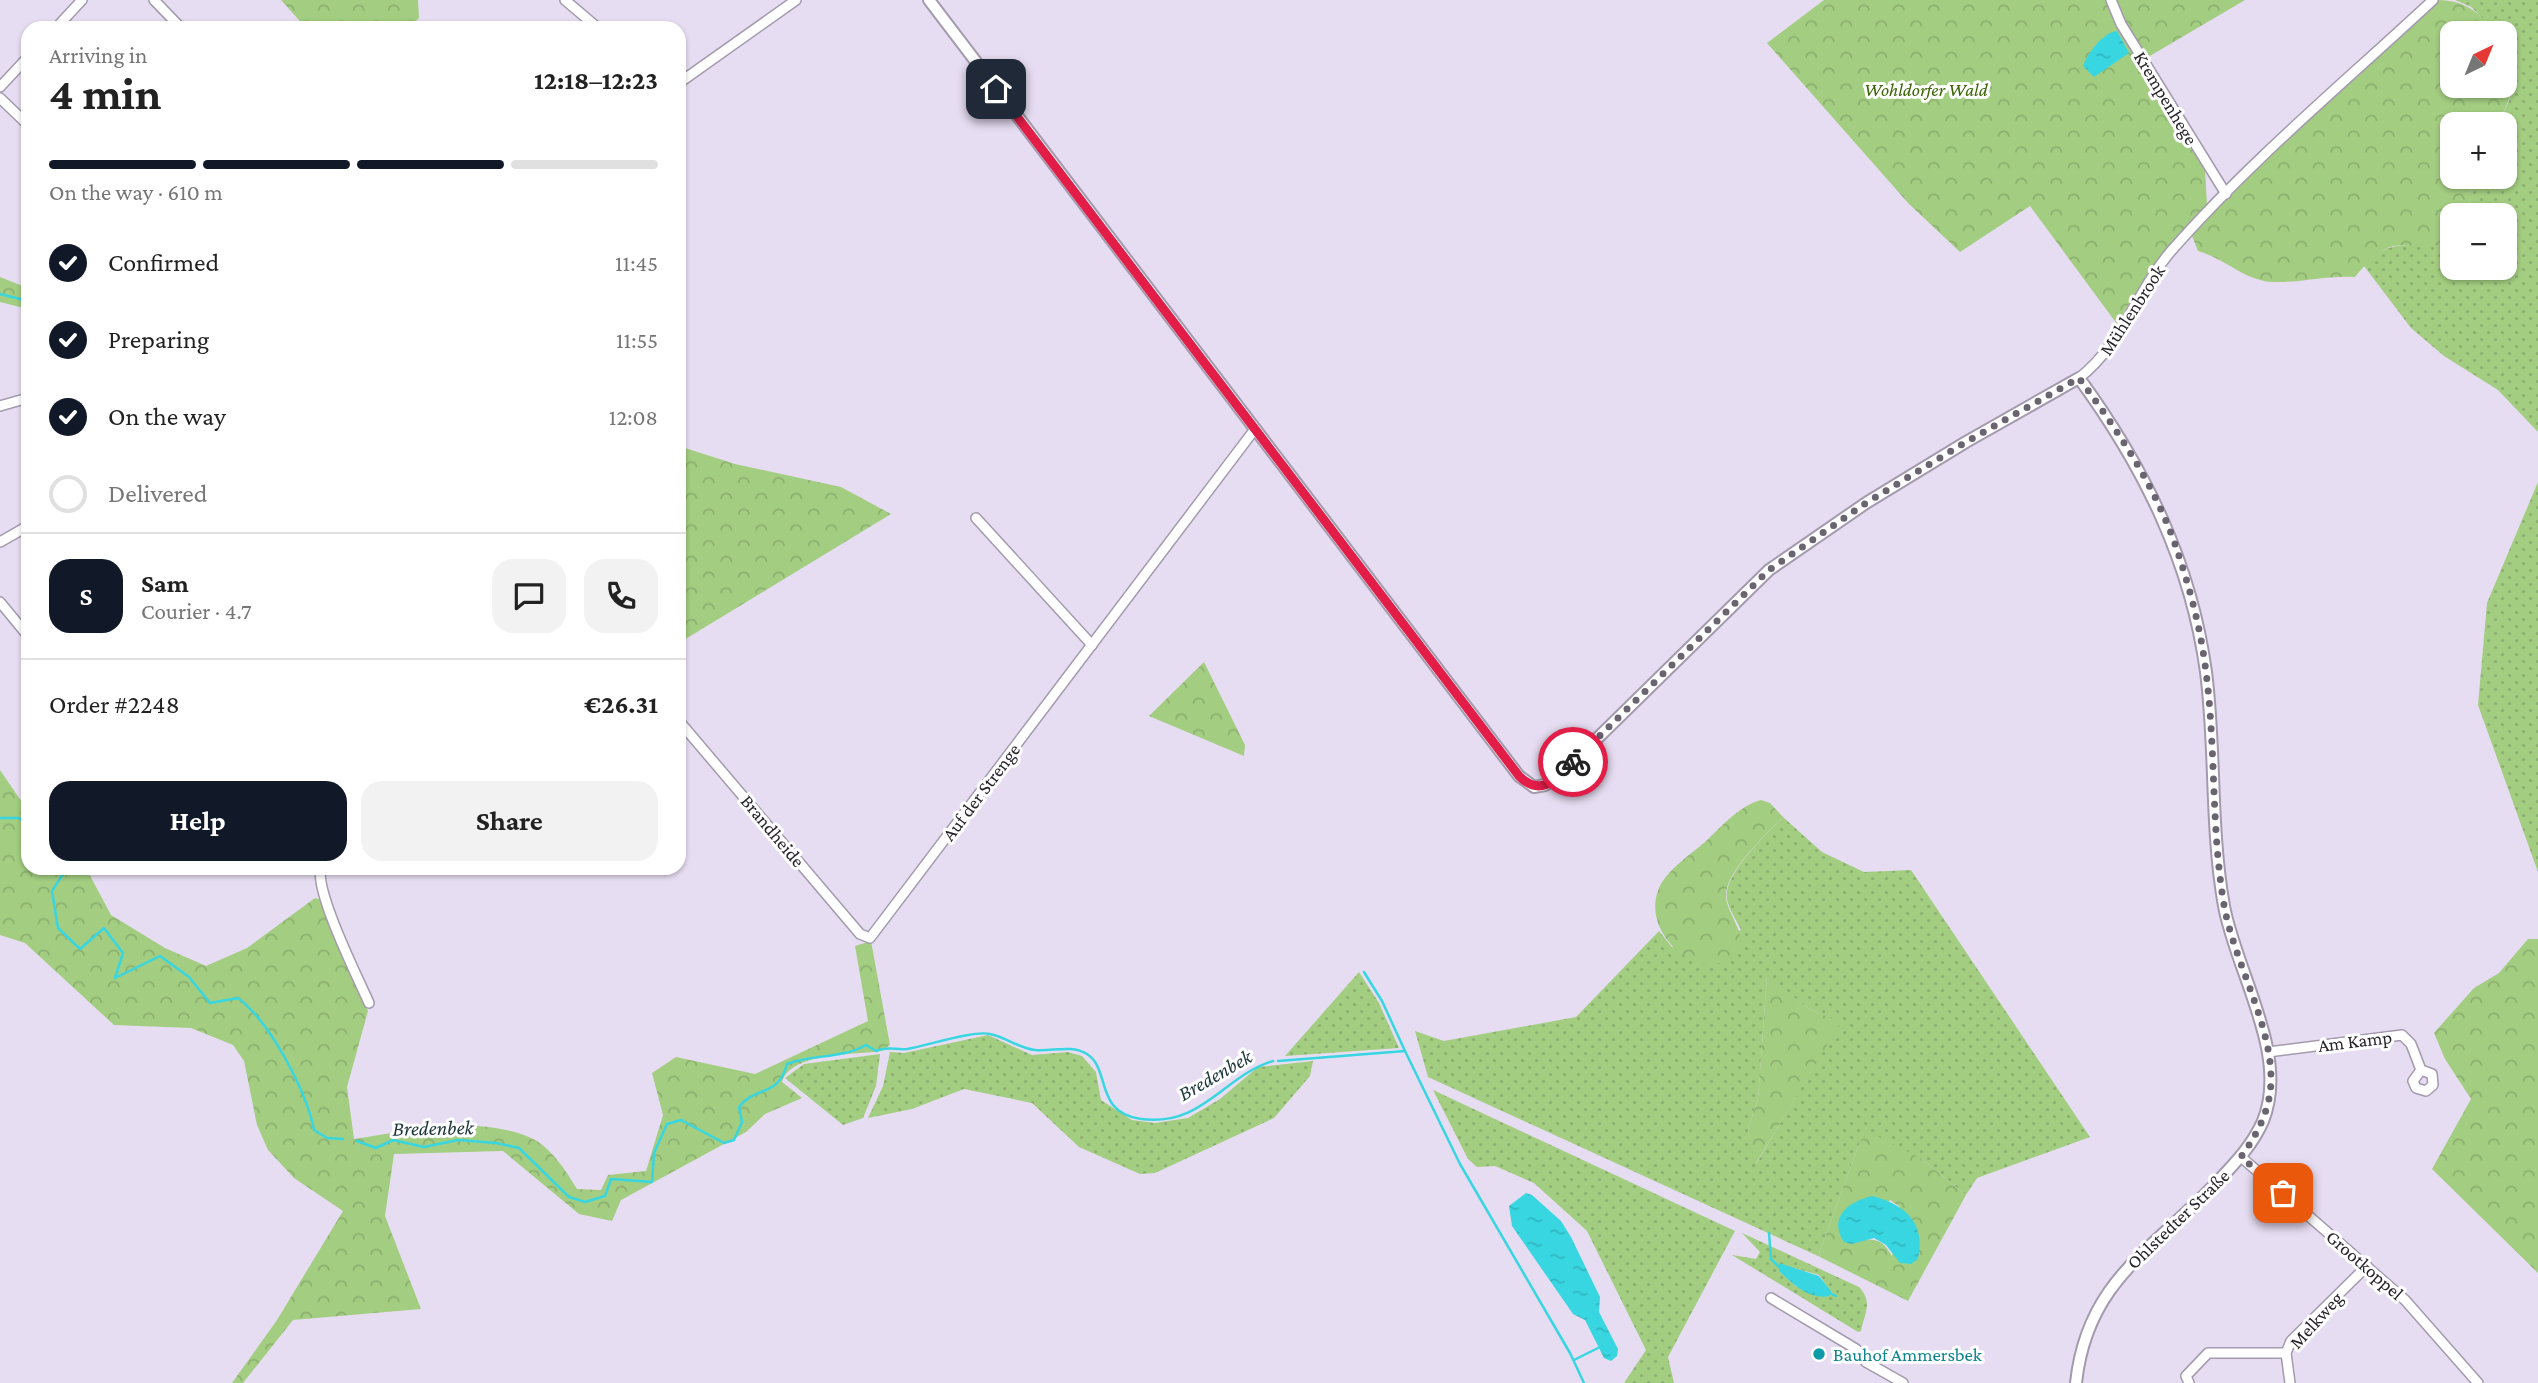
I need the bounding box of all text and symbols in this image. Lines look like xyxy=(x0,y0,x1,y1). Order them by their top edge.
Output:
north arrow xyxy=(2440,21,2516,98)
map controls xyxy=(2440,21,2517,280)
text: Arriving in xyxy=(49,42,147,68)
street label: Krempenhege xyxy=(2130,47,2202,149)
pin xyxy=(966,59,1026,119)
text: 12:18–12:23 xyxy=(534,66,658,95)
text: 4 min xyxy=(49,68,161,119)
icon: home xyxy=(977,70,1015,108)
park label: Wohldorfer Wald xyxy=(1864,79,1989,100)
button: + xyxy=(2440,112,2517,189)
text: On the way · 610 m xyxy=(49,179,223,205)
button: − xyxy=(2440,203,2517,280)
icon: check xyxy=(49,244,87,282)
text: Confirmed xyxy=(108,248,219,277)
text: 11:45 xyxy=(615,250,658,276)
street label: Mühlenbrook xyxy=(2095,260,2170,359)
icon: check xyxy=(49,321,87,359)
text: Preparing xyxy=(108,325,209,354)
text: 11:55 xyxy=(616,327,658,353)
icon: check xyxy=(49,398,87,436)
text: On the way xyxy=(108,402,226,431)
text: 12:08 xyxy=(609,404,658,430)
text: Delivered xyxy=(108,479,207,508)
button: chat xyxy=(492,559,566,633)
button: phone xyxy=(584,559,658,633)
text: Sam xyxy=(141,569,189,598)
text: S xyxy=(80,582,93,611)
text: Courier · 4.7 xyxy=(141,598,252,624)
text: Order #2248 xyxy=(49,690,180,719)
text: €26.31 xyxy=(584,690,658,719)
courier xyxy=(1538,727,1608,797)
street label: Auf der Strenge xyxy=(938,739,1024,845)
icon: bike xyxy=(1554,743,1592,781)
button: Help xyxy=(49,781,347,861)
button: Share xyxy=(361,781,658,861)
street label: Brandheide xyxy=(737,791,809,871)
street label: Am Kamp xyxy=(2317,1026,2393,1056)
water label: Bredenbek xyxy=(1174,1044,1257,1106)
water label: Bredenbek xyxy=(392,1115,475,1141)
pin xyxy=(2253,1163,2313,1223)
street label: Ohlstedter Straße xyxy=(2123,1165,2233,1273)
icon: bag xyxy=(2264,1174,2302,1212)
street label: Grootkoppel xyxy=(2322,1226,2408,1304)
street label: Melkweg xyxy=(2285,1287,2347,1353)
place label: Bauhof Ammersbek xyxy=(1833,1344,1983,1365)
marker: Bauhof Ammersbek xyxy=(1811,1346,1827,1362)

